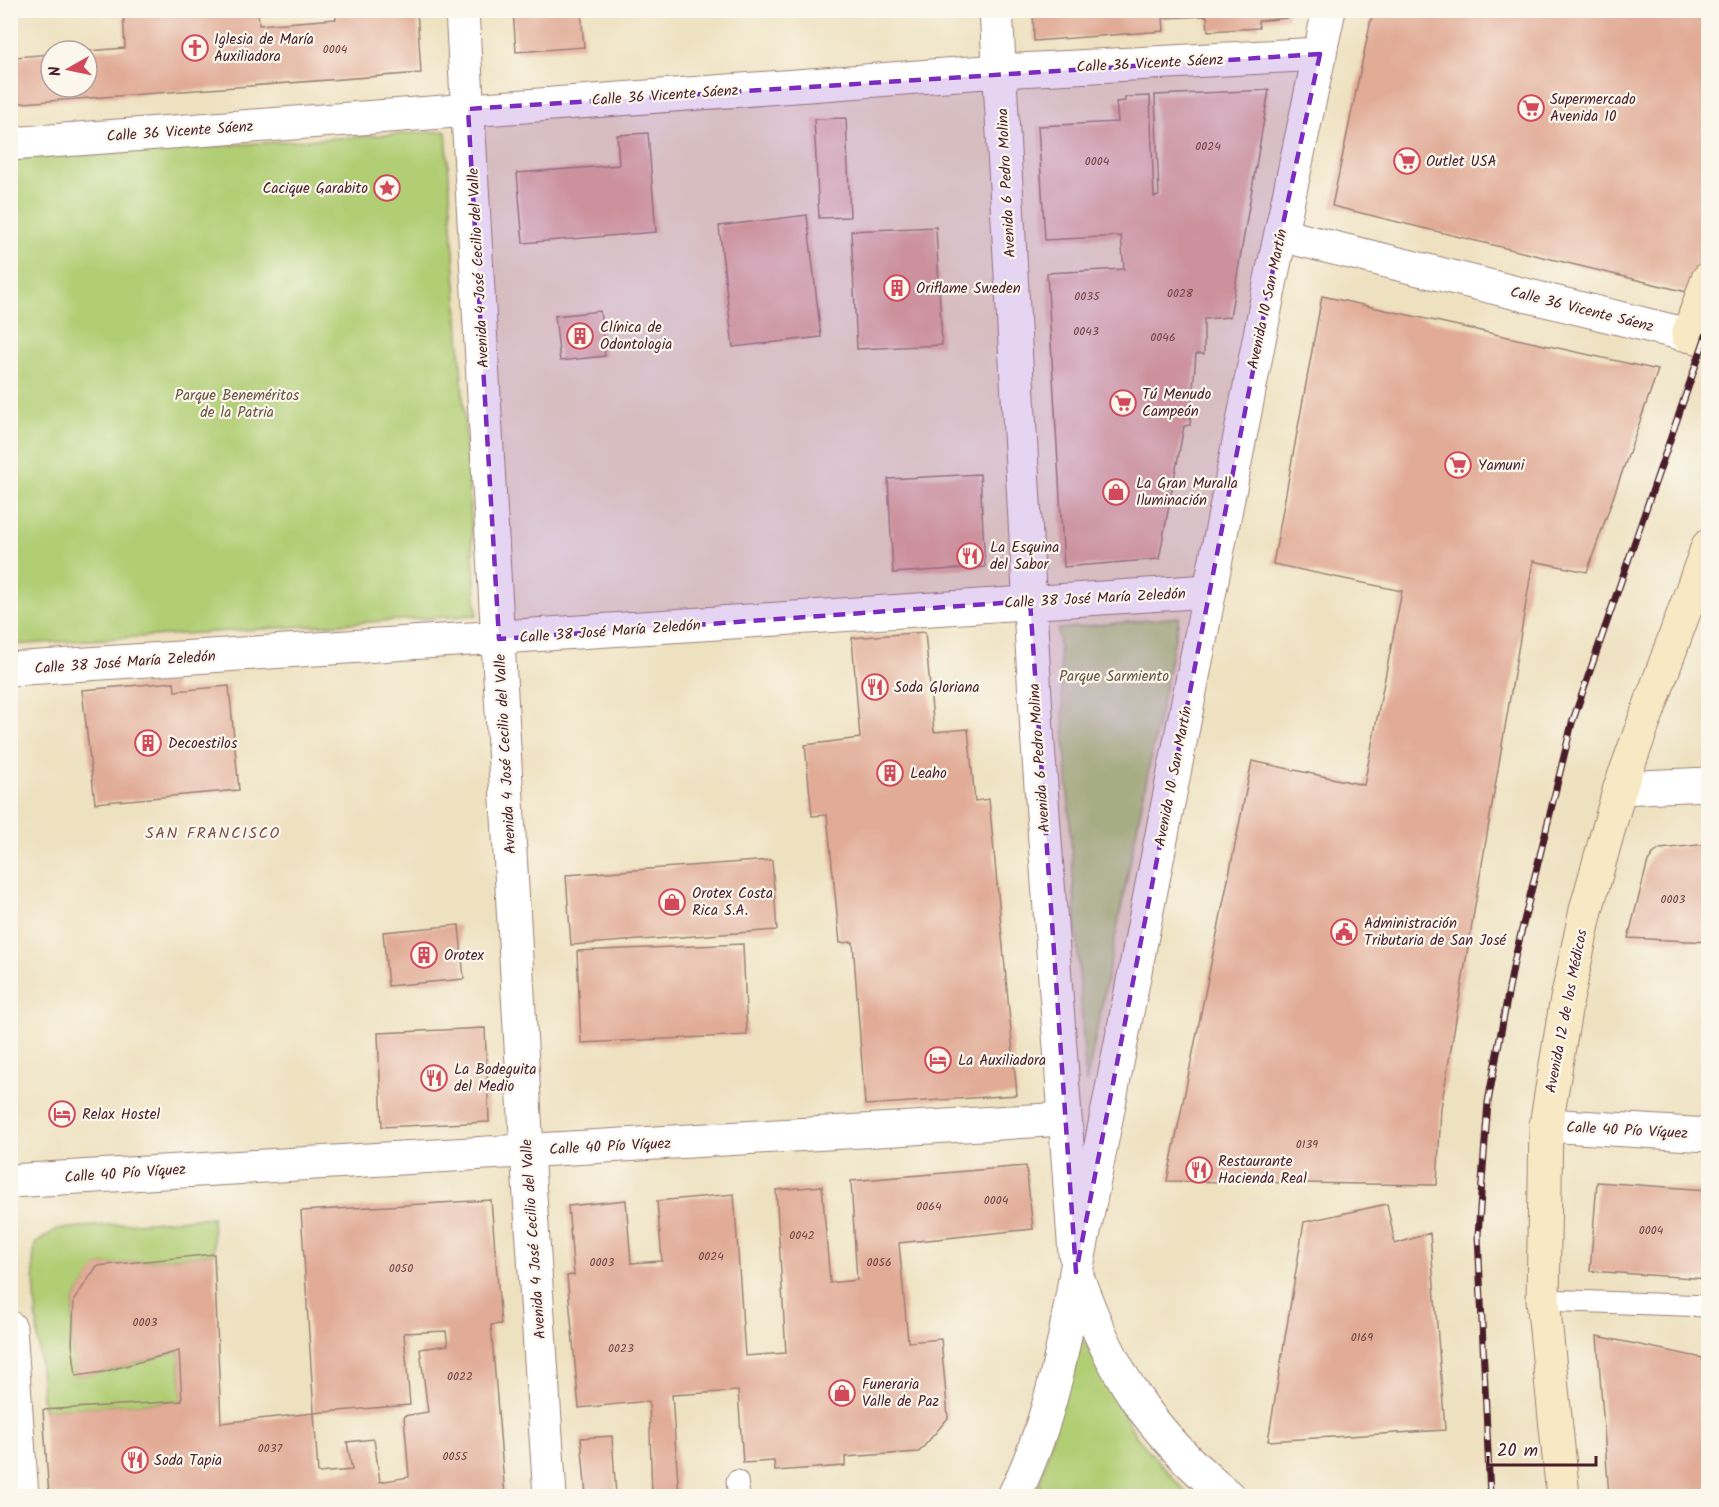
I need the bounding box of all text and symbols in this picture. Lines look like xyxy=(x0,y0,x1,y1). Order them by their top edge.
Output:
place label: Iglesia de María Auxiliadora xyxy=(214,28,314,69)
church icon: Iglesia de María Auxiliadora xyxy=(180,33,210,63)
north arrow xyxy=(39,39,99,99)
house number: 0004 xyxy=(323,40,348,59)
street label: Calle 36 Vicente Sáenz xyxy=(1076,48,1224,80)
text: N xyxy=(43,64,69,78)
street label: Calle 36 Vicente Sáenz xyxy=(591,79,740,113)
place label: Supermercado Avenida 10 xyxy=(1550,88,1636,129)
supermarket icon: Supermercado Avenida 10 xyxy=(1516,93,1546,123)
street label: Avenida 6 Pedro Molina xyxy=(991,108,1023,258)
street label: Calle 36 Vicente Sáenz xyxy=(106,115,255,149)
house number: 0024 xyxy=(1195,137,1221,156)
supermarket icon: Outlet USA xyxy=(1392,146,1422,176)
place label: Outlet USA xyxy=(1426,150,1497,174)
house number: 0004 xyxy=(1085,152,1110,171)
street label: Avenida 4 José Cecilio del Valle xyxy=(462,167,496,369)
place icon: Cacique Garabito xyxy=(372,173,402,203)
place label: Cacique Garabito xyxy=(262,177,368,201)
street label: Avenida 10 San Martín xyxy=(1241,227,1295,372)
building icon: Oriflame Sweden xyxy=(882,273,912,303)
place label: Oriflame Sweden xyxy=(916,277,1021,301)
street label: Calle 36 Vicente Sáenz xyxy=(1508,281,1656,339)
house number: 0028 xyxy=(1167,284,1194,303)
house number: 0035 xyxy=(1074,287,1101,306)
place label: Clínica de Odontologia xyxy=(600,316,672,357)
building icon: Clínica de Odontologia xyxy=(565,321,595,351)
house number: 0043 xyxy=(1073,322,1099,341)
house number: 0046 xyxy=(1150,328,1176,347)
place label: Tú Menudo Campeón xyxy=(1142,383,1212,424)
park label: Parque Beneméritos de la Patria xyxy=(175,384,300,425)
supermarket icon: Tú Menudo Campeón xyxy=(1108,388,1138,418)
supermarket icon: Yamuni xyxy=(1443,450,1473,480)
place label: Yamuni xyxy=(1478,454,1526,478)
place label: La Gran Muralla Iluminación xyxy=(1136,472,1238,513)
shop icon: La Gran Muralla Iluminación xyxy=(1101,477,1131,507)
place label: La Esquina del Sabor xyxy=(990,536,1059,577)
restaurant icon: La Esquina del Sabor xyxy=(955,541,985,571)
street label: Calle 38 José María Zeledón xyxy=(1004,582,1186,616)
street label: Calle 38 José María Zeledón xyxy=(519,614,702,650)
street label: Calle 38 José María Zeledón xyxy=(34,645,217,681)
street label: Avenida 4 José Cecilio del Valle xyxy=(489,653,523,855)
park label: Parque Sarmiento xyxy=(1059,665,1169,689)
restaurant icon: Soda Gloriana xyxy=(860,672,890,702)
place label: Soda Gloriana xyxy=(894,676,980,700)
street label: Avenida 6 Pedro Molina xyxy=(1023,682,1057,833)
street label: Avenida 10 San Martín xyxy=(1149,704,1199,849)
building icon: Decoestilos xyxy=(133,728,163,758)
place label: Decoestilos xyxy=(168,732,238,756)
building icon: Leaho xyxy=(875,758,905,788)
place label: Leaho xyxy=(910,762,947,786)
district label: SAN FRANCISCO xyxy=(145,821,281,846)
place label: Orotex Costa Rica S.A. xyxy=(692,882,773,923)
shop icon: Orotex Costa Rica S.A. xyxy=(657,887,687,917)
house number: 0003 xyxy=(1661,890,1686,909)
place label: Administración Tributaria de San José xyxy=(1364,912,1508,953)
public building icon: Administración Tributaria de San José xyxy=(1329,917,1359,947)
street label: Avenida 12 de los Médicos xyxy=(1539,927,1595,1095)
building icon: Orotex xyxy=(409,940,439,970)
place label: Orotex xyxy=(444,944,485,968)
hotel icon: La Auxiliadora xyxy=(923,1045,953,1075)
place label: La Auxiliadora xyxy=(958,1049,1046,1073)
place label: La Bodeguita del Medio xyxy=(454,1058,537,1099)
restaurant icon: La Bodeguita del Medio xyxy=(419,1063,449,1093)
hotel icon: Relax Hostel xyxy=(47,1099,77,1129)
place label: Relax Hostel xyxy=(82,1103,160,1127)
street label: Calle 40 Pío Víquez xyxy=(1566,1116,1689,1146)
street label: Calle 40 Pío Víquez xyxy=(549,1132,672,1162)
house number: 0139 xyxy=(1296,1135,1318,1154)
street label: Avenida 4 José Cecilio del Valle xyxy=(515,1138,553,1340)
place label: Restaurante Hacienda Real xyxy=(1218,1150,1307,1191)
restaurant icon: Restaurante Hacienda Real xyxy=(1184,1155,1214,1185)
street label: Calle 40 Pío Víquez xyxy=(64,1158,187,1190)
house number: 0004 xyxy=(984,1191,1009,1210)
house number: 0064 xyxy=(916,1197,942,1216)
house number: 0004 xyxy=(1639,1221,1664,1240)
house number: 0042 xyxy=(789,1226,815,1245)
house number: 0024 xyxy=(698,1247,724,1266)
house number: 0003 xyxy=(590,1253,615,1272)
house number: 0056 xyxy=(866,1253,892,1272)
house number: 0050 xyxy=(389,1259,413,1278)
house number: 0003 xyxy=(133,1313,158,1332)
house number: 0169 xyxy=(1351,1328,1373,1347)
house number: 0023 xyxy=(608,1339,634,1358)
house number: 0022 xyxy=(447,1367,473,1386)
place label: Funeraria Valle de Paz xyxy=(862,1373,940,1414)
shop icon: Funeraria Valle de Paz xyxy=(827,1378,857,1408)
scale bar xyxy=(1488,1429,1596,1467)
text: 20 m xyxy=(1497,1437,1538,1466)
house number: 0037 xyxy=(258,1439,283,1458)
restaurant icon: Soda Tapia xyxy=(120,1445,150,1475)
house number: 0055 xyxy=(443,1447,469,1466)
place label: Soda Tapia xyxy=(154,1449,222,1473)

